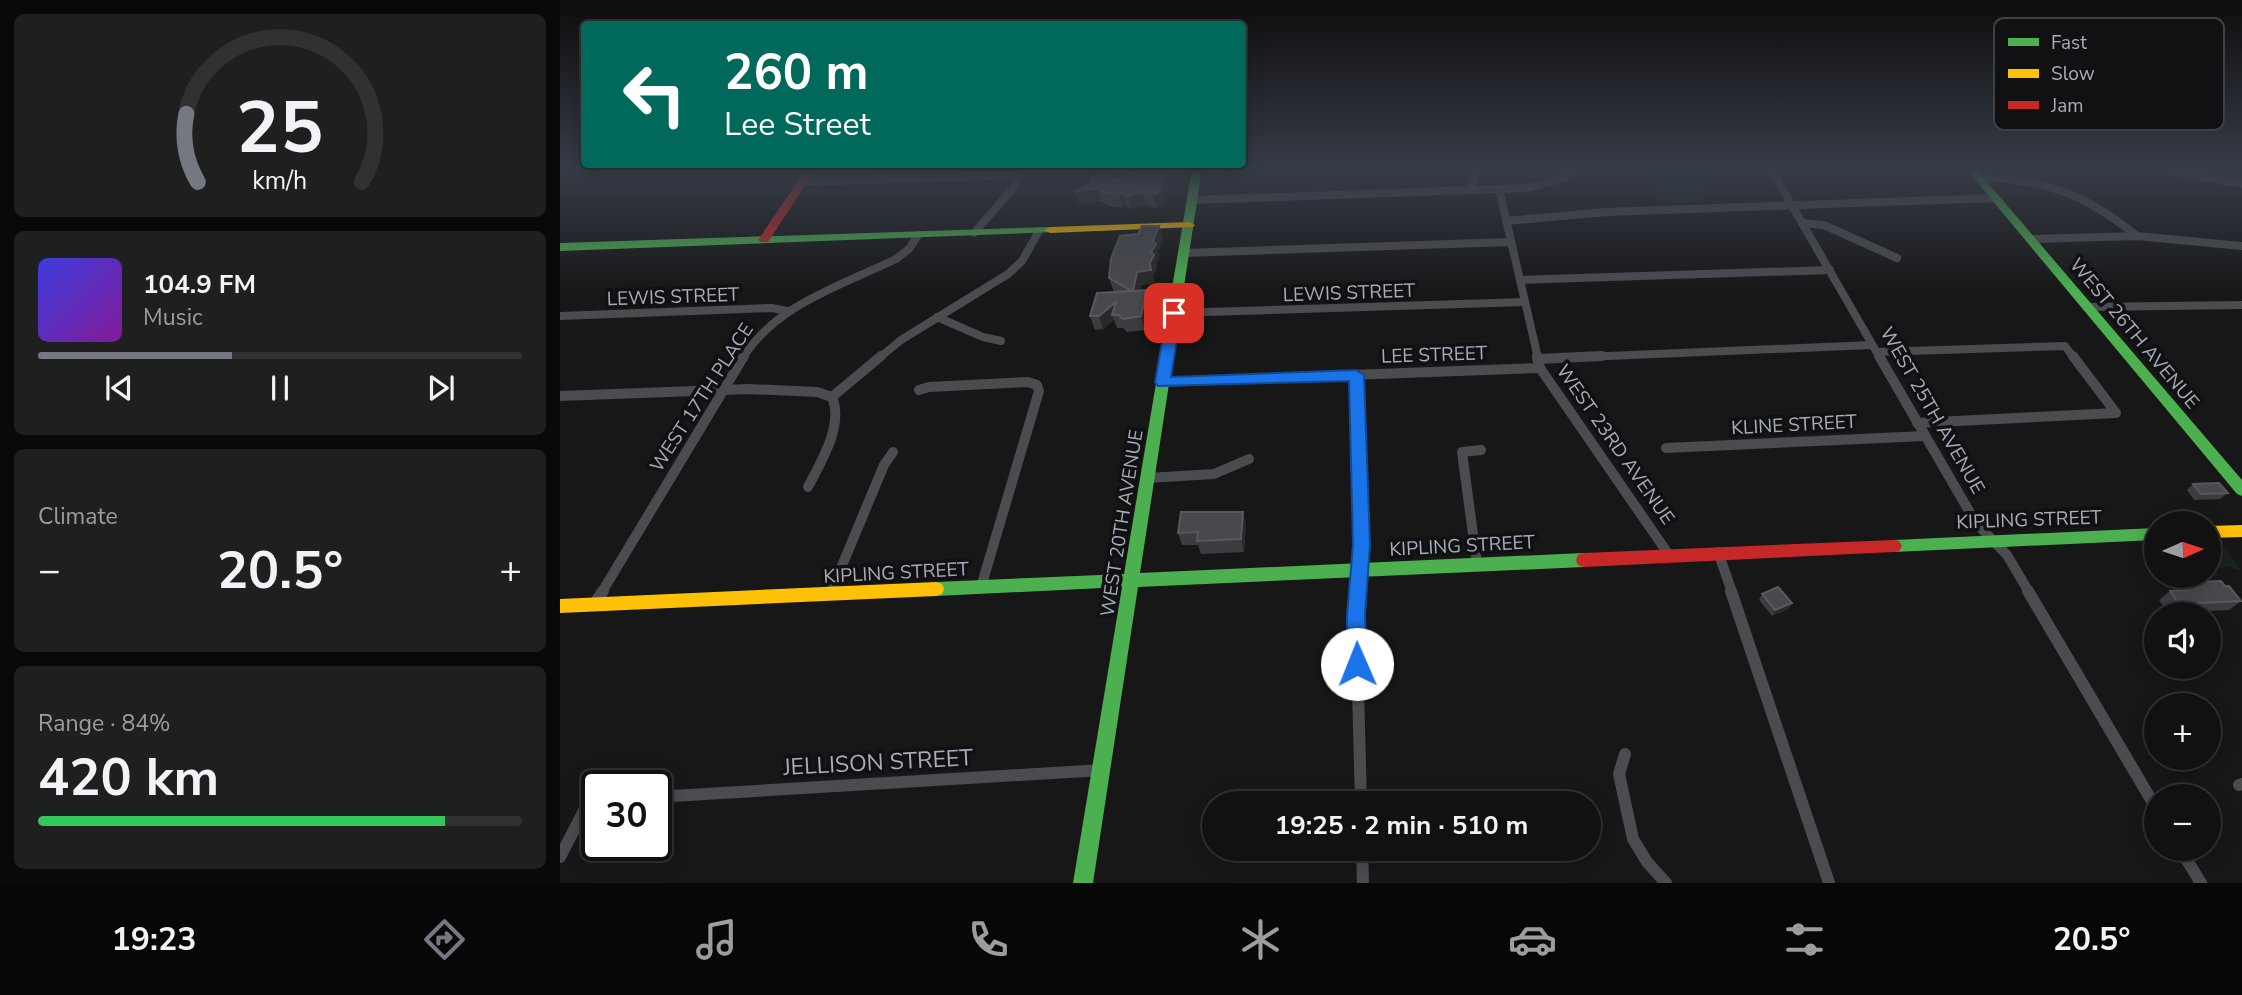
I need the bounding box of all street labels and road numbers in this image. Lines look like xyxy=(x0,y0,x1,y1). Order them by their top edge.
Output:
street label: WEST 26TH AVENUE xyxy=(2064,253,2205,414)
street label: LEWIS STREET xyxy=(1282,278,1416,308)
street label: LEWIS STREET xyxy=(606,282,740,312)
street label: WEST 17TH PLACE xyxy=(644,318,760,477)
street label: WEST 25TH AVENUE xyxy=(1874,322,1991,499)
street label: LEE STREET xyxy=(1380,340,1488,370)
street label: WEST 23RD AVENUE xyxy=(1550,359,1680,530)
street label: KLINE STREET xyxy=(1730,409,1858,441)
street label: WEST 20TH AVENUE xyxy=(1094,428,1150,619)
street label: KIPLING STREET xyxy=(1956,504,2103,536)
street label: KIPLING STREET xyxy=(1389,529,1536,563)
street label: KIPLING STREET xyxy=(823,556,970,590)
street label: JELLISON STREET xyxy=(781,742,974,783)

